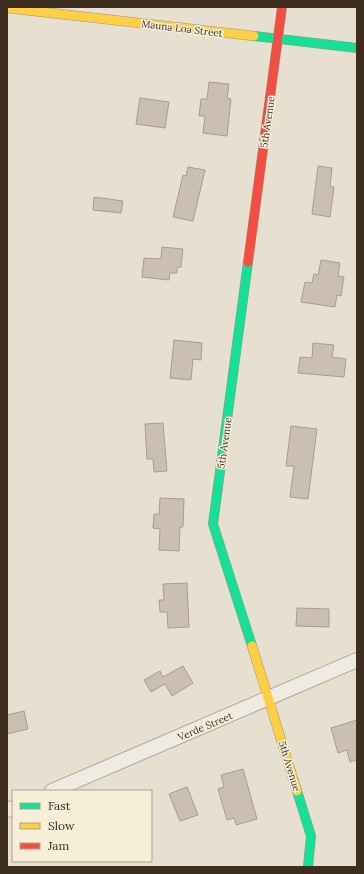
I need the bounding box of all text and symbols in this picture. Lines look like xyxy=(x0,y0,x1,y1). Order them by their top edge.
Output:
street label: Mauna Loa Street xyxy=(141,17,223,40)
street label: 5th Avenue xyxy=(257,95,278,149)
street label: 5th Avenue xyxy=(214,416,235,470)
street label: Verde Street xyxy=(175,709,235,744)
street label: 5th Avenue xyxy=(276,739,303,793)
legend xyxy=(12,790,152,862)
text: Fast xyxy=(48,798,71,813)
text: Slow xyxy=(48,818,75,833)
text: Jam xyxy=(47,838,69,853)

